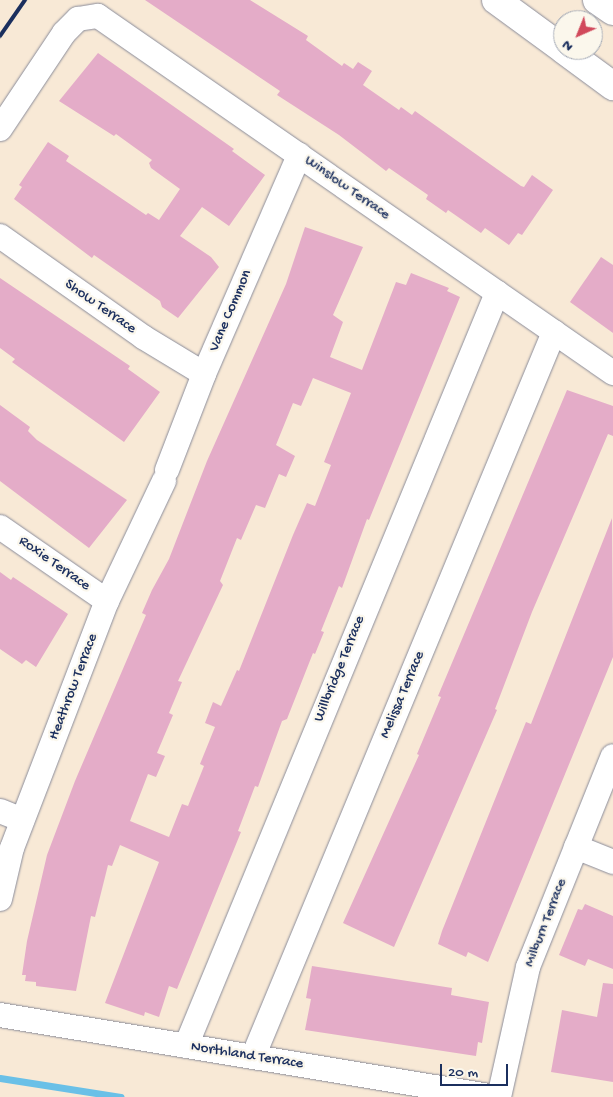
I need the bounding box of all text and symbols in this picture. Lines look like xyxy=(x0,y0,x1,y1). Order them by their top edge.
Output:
north arrow xyxy=(553,10,603,60)
text: N xyxy=(559,36,577,55)
street label: Winslow Terrace xyxy=(301,152,393,224)
street label: Vane Common xyxy=(206,267,256,355)
street label: Show Terrace xyxy=(61,276,139,338)
street label: Roxie Terrace xyxy=(15,533,93,595)
street label: Willbridge Terrace xyxy=(310,613,370,725)
street label: Heathrow Terrace xyxy=(45,631,103,743)
street label: Melissa Terrace xyxy=(377,649,429,741)
street label: Milburn Terrace xyxy=(521,876,571,970)
street label: Northland Terrace xyxy=(190,1038,304,1074)
scale bar xyxy=(443,1054,510,1086)
text: 20 m xyxy=(448,1064,478,1082)

